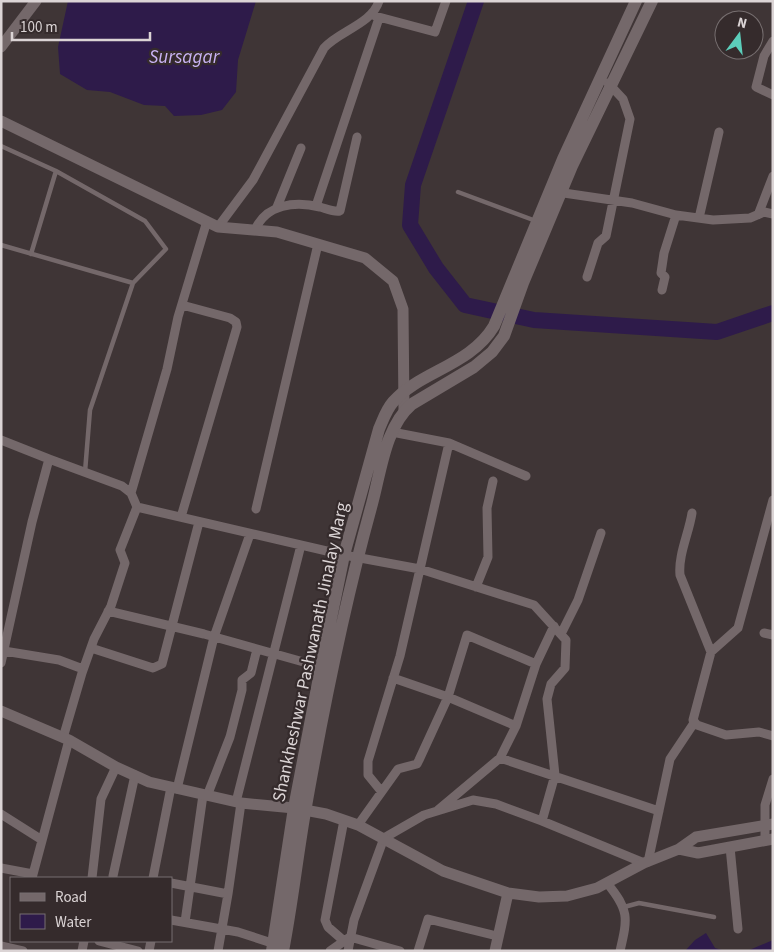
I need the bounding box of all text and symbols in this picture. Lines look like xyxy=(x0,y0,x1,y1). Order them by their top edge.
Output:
scale bar xyxy=(12,10,150,42)
north arrow xyxy=(714,10,764,60)
text: N xyxy=(735,13,749,34)
text: 100 m xyxy=(20,17,58,38)
water label: Sursagar xyxy=(149,44,221,71)
street label: Shankheshwar Pashwanath Jinalay Marg xyxy=(266,500,354,804)
legend xyxy=(10,877,172,942)
text: Road xyxy=(55,887,87,908)
text: Water xyxy=(55,912,92,933)

